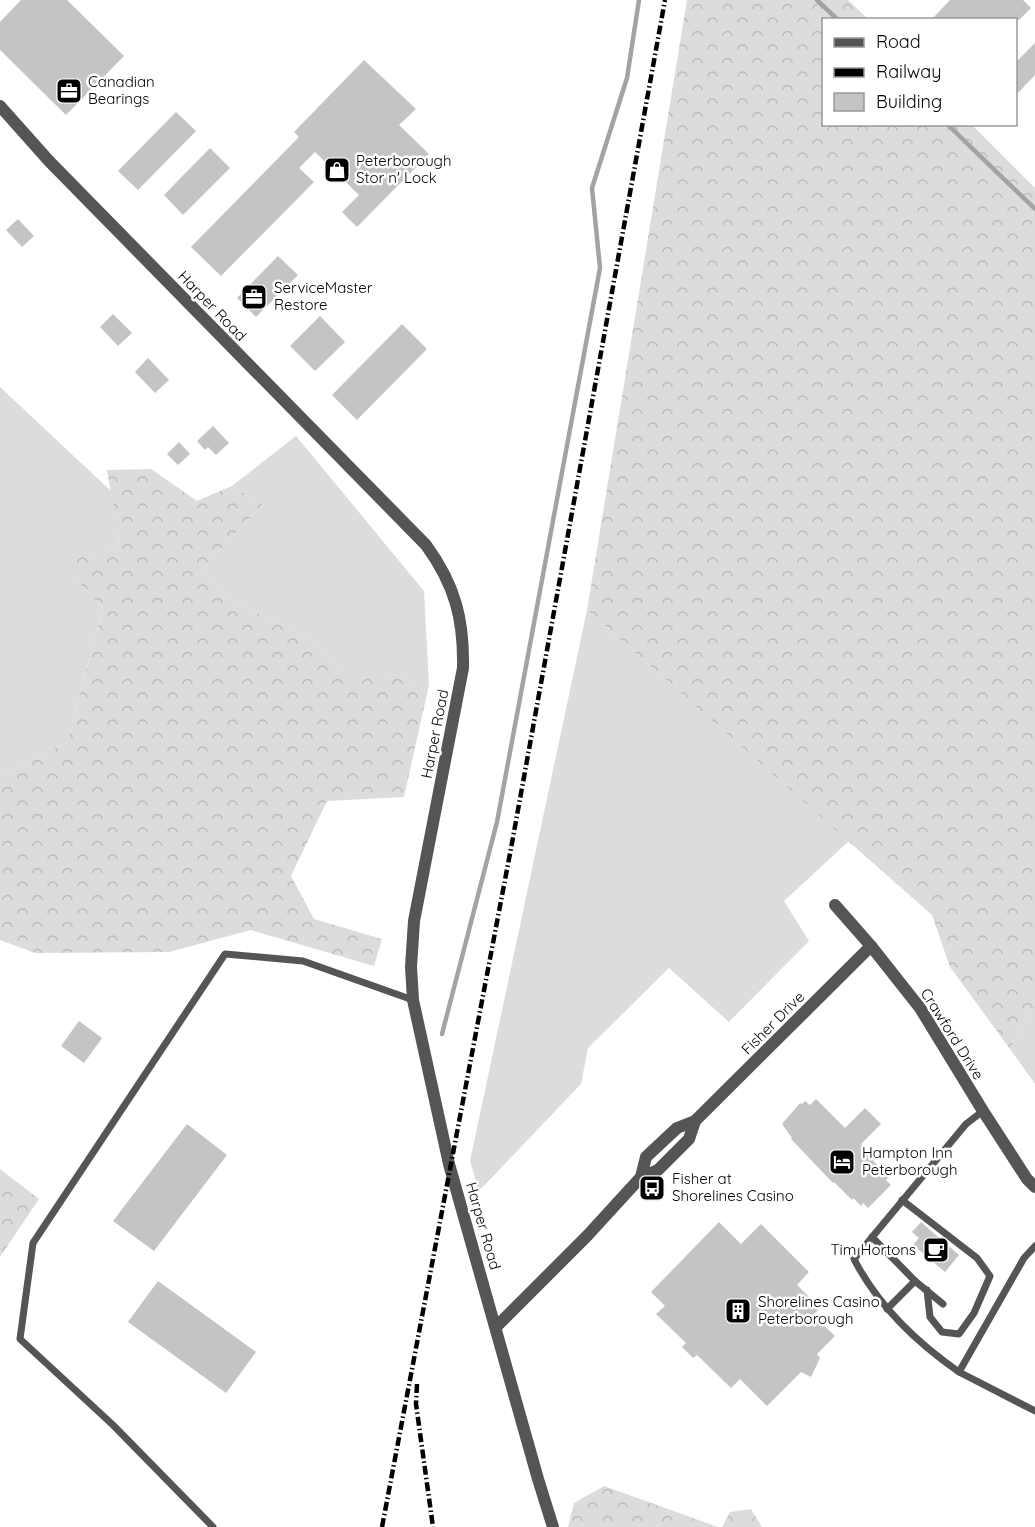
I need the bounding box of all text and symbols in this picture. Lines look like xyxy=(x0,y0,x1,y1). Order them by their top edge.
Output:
legend xyxy=(822,18,1017,126)
text: Road xyxy=(876,30,921,53)
text: Railway xyxy=(876,60,942,83)
place label: Canadian Bearings xyxy=(88,72,155,108)
office icon: Canadian Bearings xyxy=(54,76,84,106)
text: Building xyxy=(876,90,942,113)
place label: Peterborough Stor n' Lock xyxy=(356,151,451,187)
shop icon: Peterborough Stor n' Lock xyxy=(322,155,352,185)
street label: Harper Road xyxy=(174,267,251,345)
place label: ServiceMaster Restore xyxy=(274,278,373,314)
office icon: ServiceMaster Restore xyxy=(239,282,269,312)
street label: Harper Road xyxy=(417,688,452,780)
street label: Crawford Drive xyxy=(917,984,988,1083)
street label: Fisher Drive xyxy=(737,987,808,1058)
place label: Hampton Inn Peterborough xyxy=(862,1143,957,1179)
hotel icon: Hampton Inn Peterborough xyxy=(827,1147,857,1177)
place label: Fisher at Shorelines Casino xyxy=(672,1169,794,1205)
bus stop icon: Fisher at Shorelines Casino xyxy=(637,1173,667,1203)
street label: Harper Road xyxy=(462,1180,505,1272)
cafe icon: Tim Hortons xyxy=(921,1235,951,1265)
place label: Tim Hortons xyxy=(831,1240,916,1259)
place label: Shorelines Casino Peterborough xyxy=(758,1292,880,1328)
building icon: Shorelines Casino Peterborough xyxy=(723,1296,753,1326)

